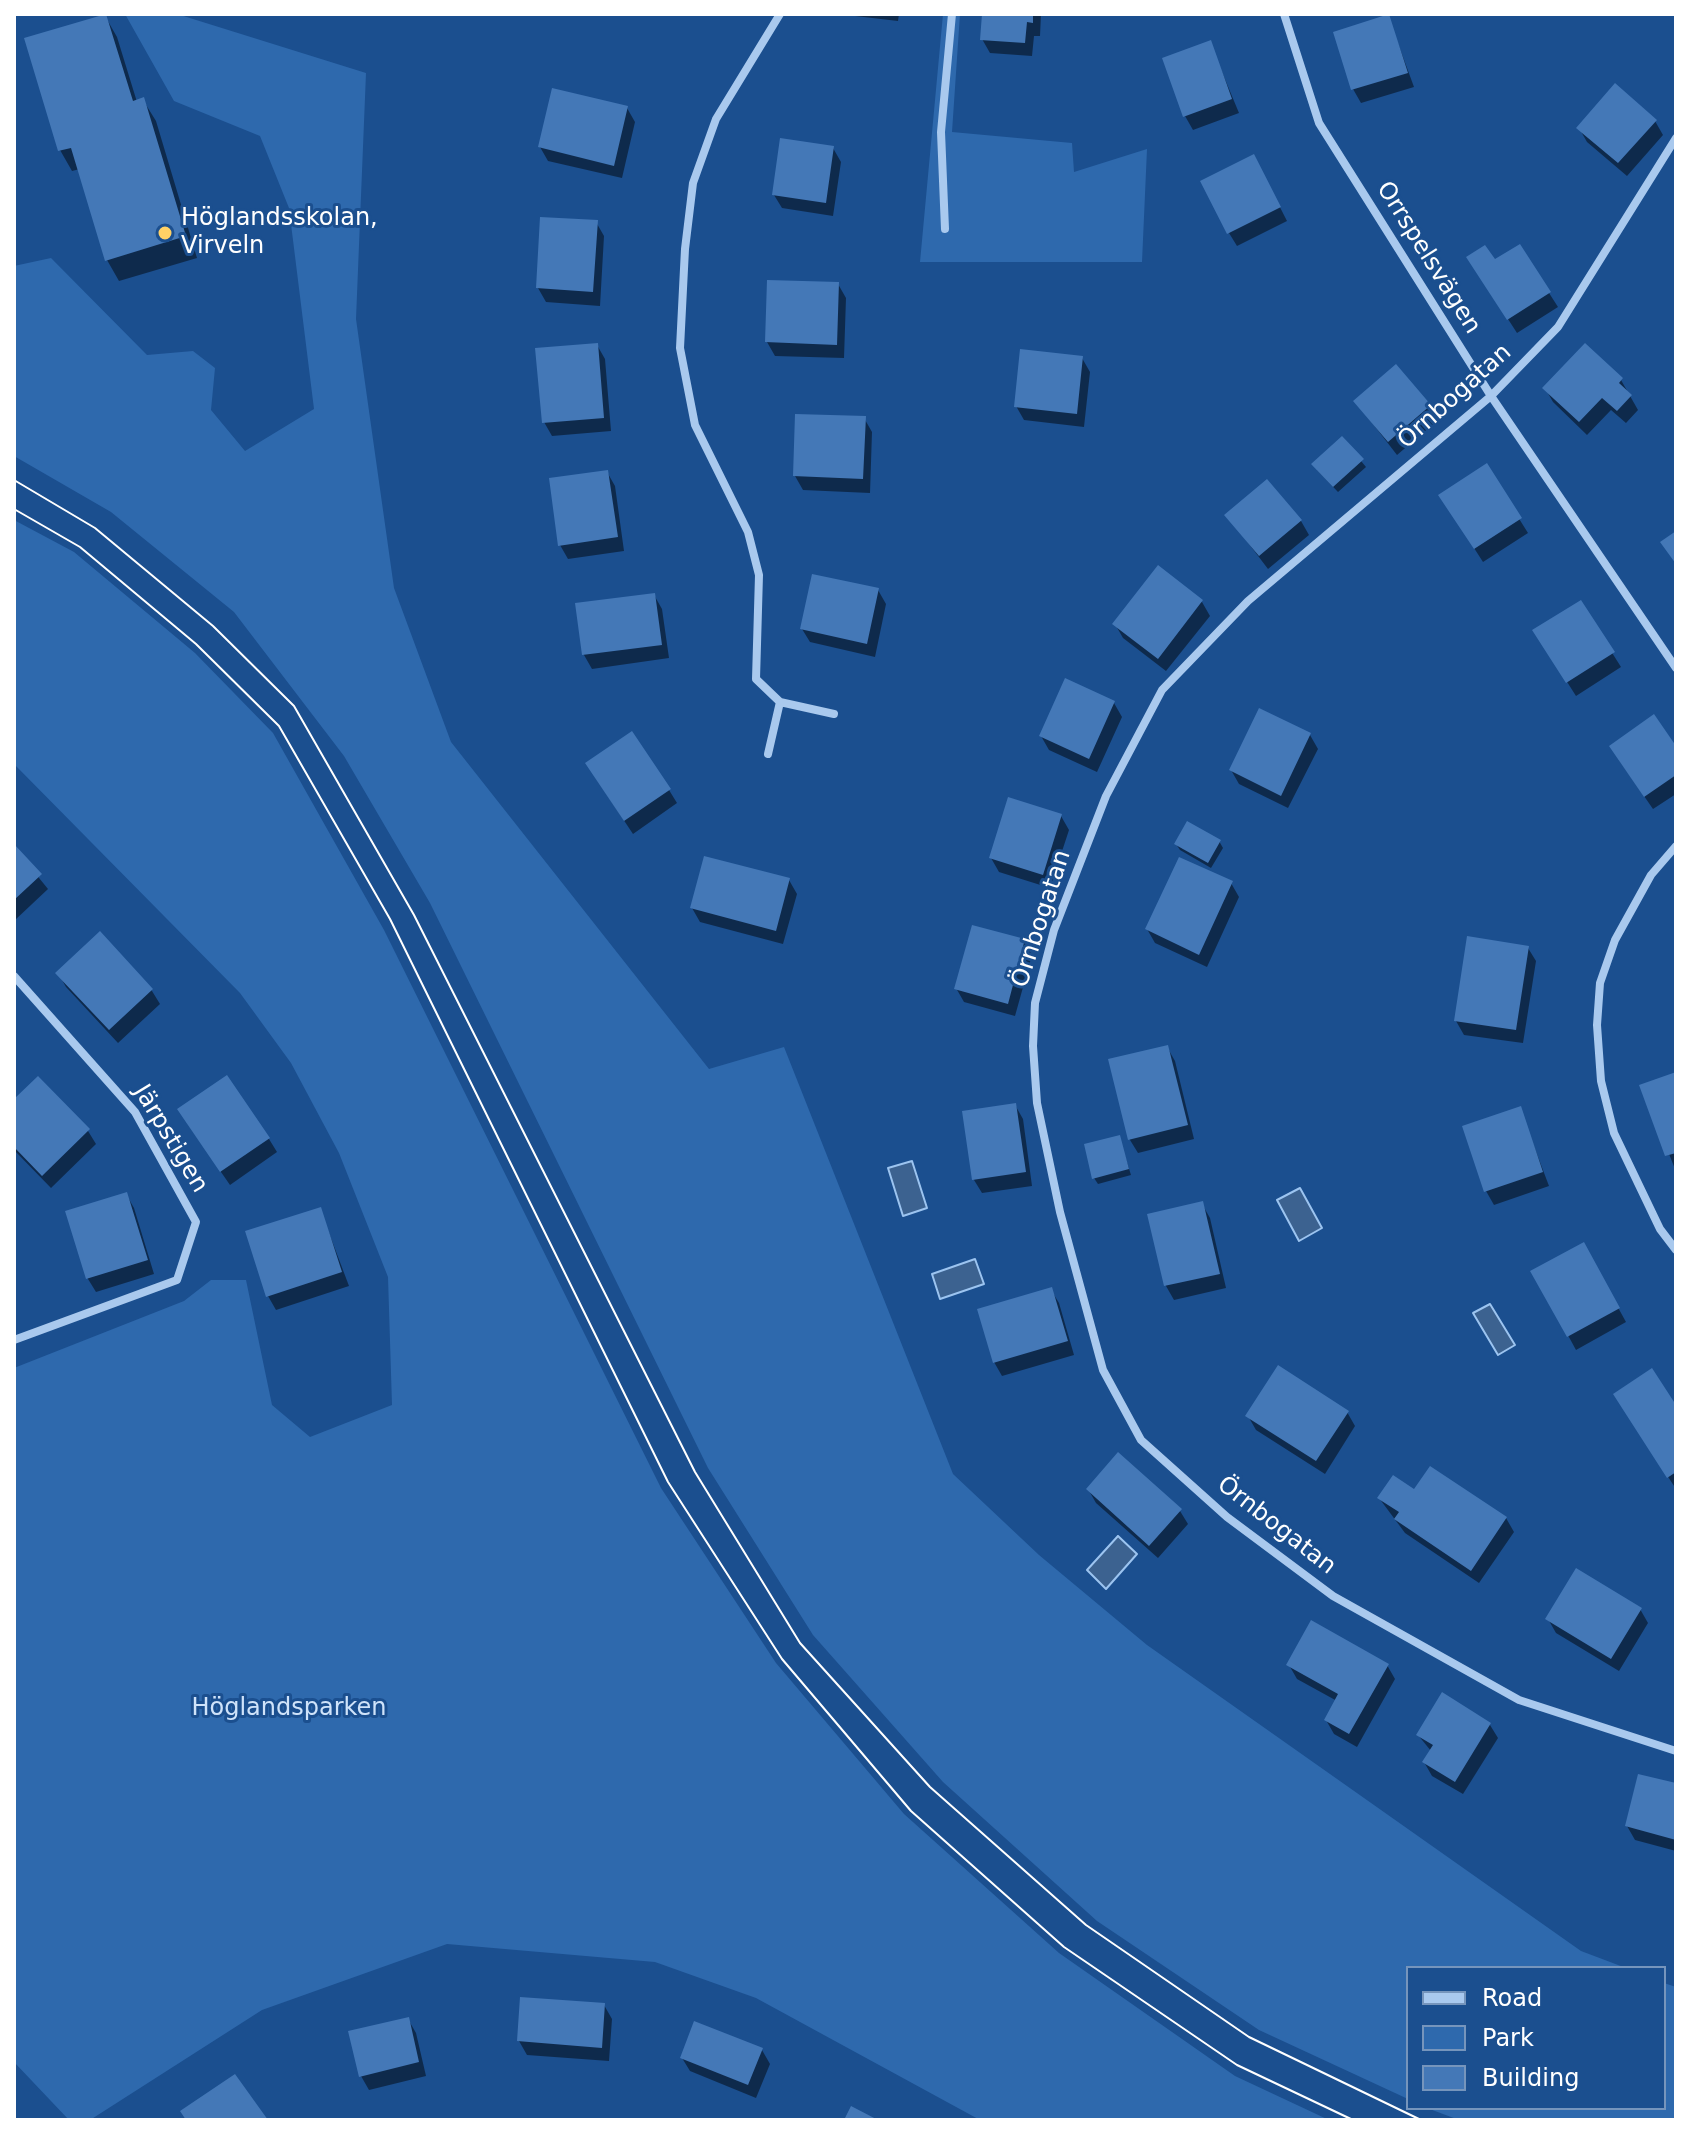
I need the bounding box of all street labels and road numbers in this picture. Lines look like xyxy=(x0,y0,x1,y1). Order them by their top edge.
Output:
street label: Orrspelsvägen xyxy=(1370,177,1486,339)
street label: Örnbogatan xyxy=(1392,339,1518,455)
street label: Örnbogatan xyxy=(1006,847,1078,991)
street label: Järpstigen xyxy=(127,1080,213,1198)
street label: Örnbogatan xyxy=(1211,1471,1341,1581)

